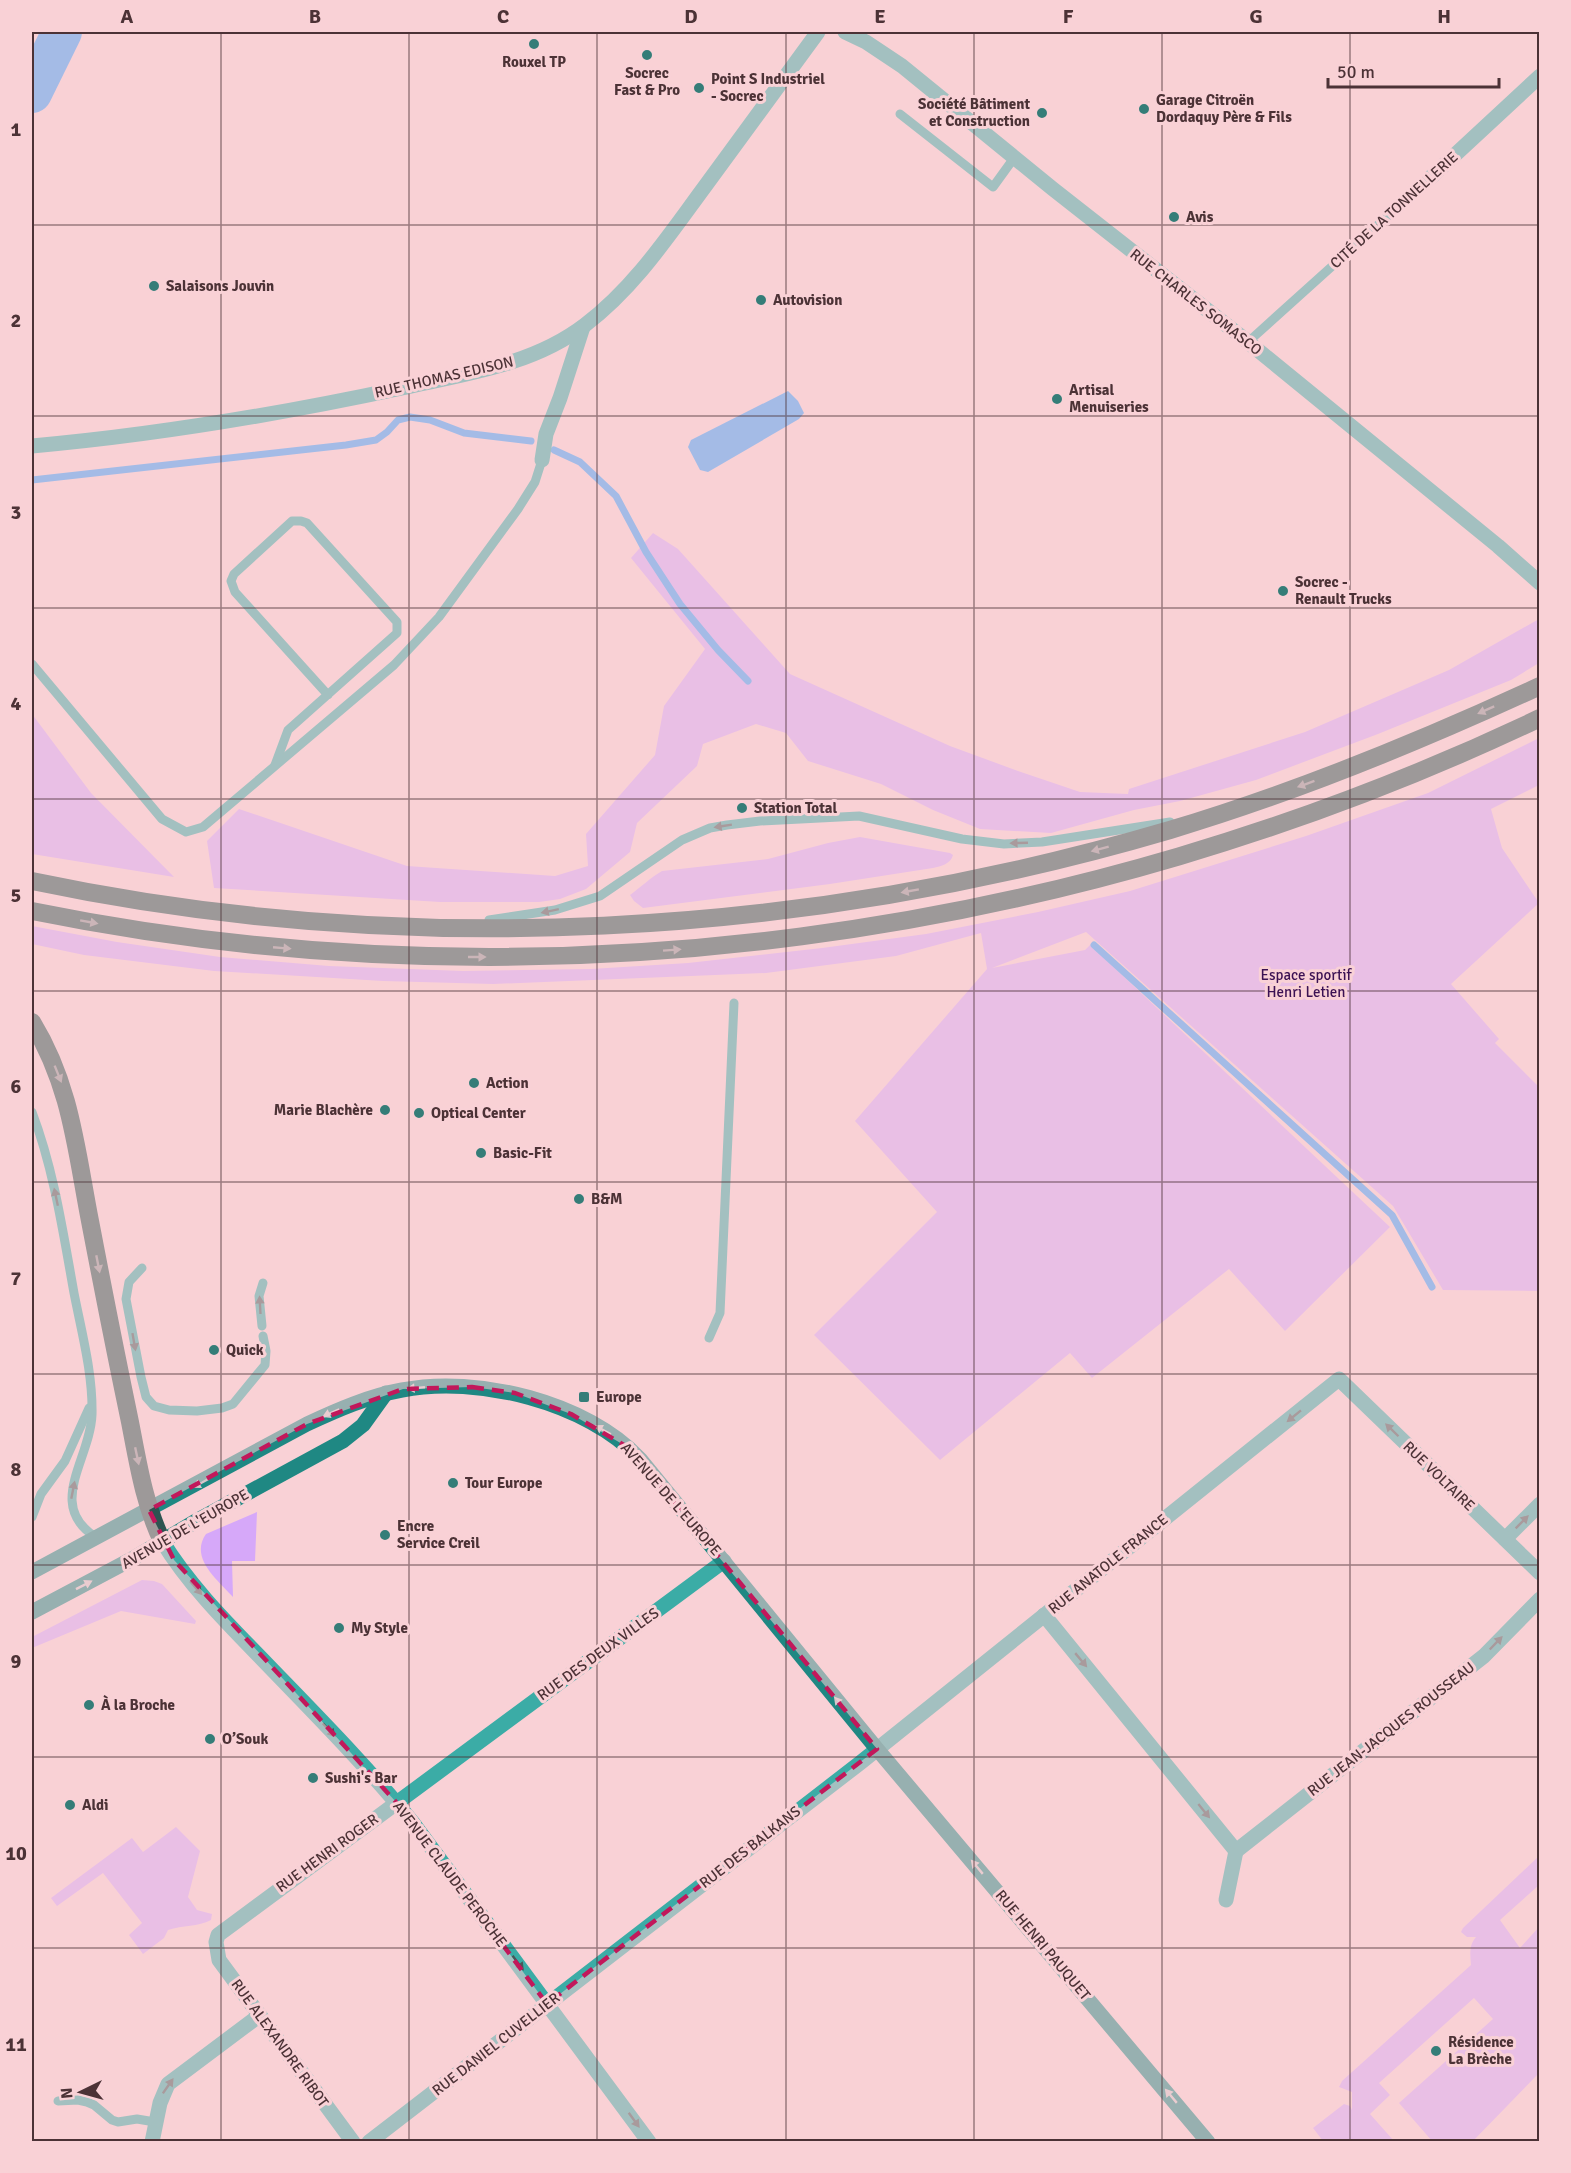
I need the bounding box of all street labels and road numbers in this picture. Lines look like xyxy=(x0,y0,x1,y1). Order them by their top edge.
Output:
street label: CITÉ DE LA TONNELLERIE xyxy=(1326,147,1462,272)
street label: RUE CHARLES SOMASCO xyxy=(1127,245,1266,359)
street label: RUE THOMAS EDISON xyxy=(373,352,515,402)
street label: RUE VOLTAIRE xyxy=(1399,1437,1479,1515)
street label: AVENUE DE L'EUROPE xyxy=(617,1439,725,1559)
street label: AVENUE DE L'EUROPE xyxy=(118,1485,252,1573)
street label: RUE ANATOLE FRANCE xyxy=(1045,1510,1171,1618)
street label: RUE DES DEUX VILLES xyxy=(534,1604,662,1704)
street label: RUE JEAN-JACQUES ROUSSEAU xyxy=(1304,1658,1478,1800)
street label: AVENUE CLAUDE PEROCHE xyxy=(389,1797,511,1951)
street label: RUE DES BALKANS xyxy=(696,1802,804,1892)
street label: RUE HENRI ROGER xyxy=(272,1810,382,1896)
street label: RUE HENRI PAUQUET xyxy=(992,1886,1095,2004)
street label: RUE ALEXANDRE RIBOT xyxy=(227,1975,333,2111)
street label: RUE DANIEL CUVELLIER xyxy=(429,1989,563,2099)

